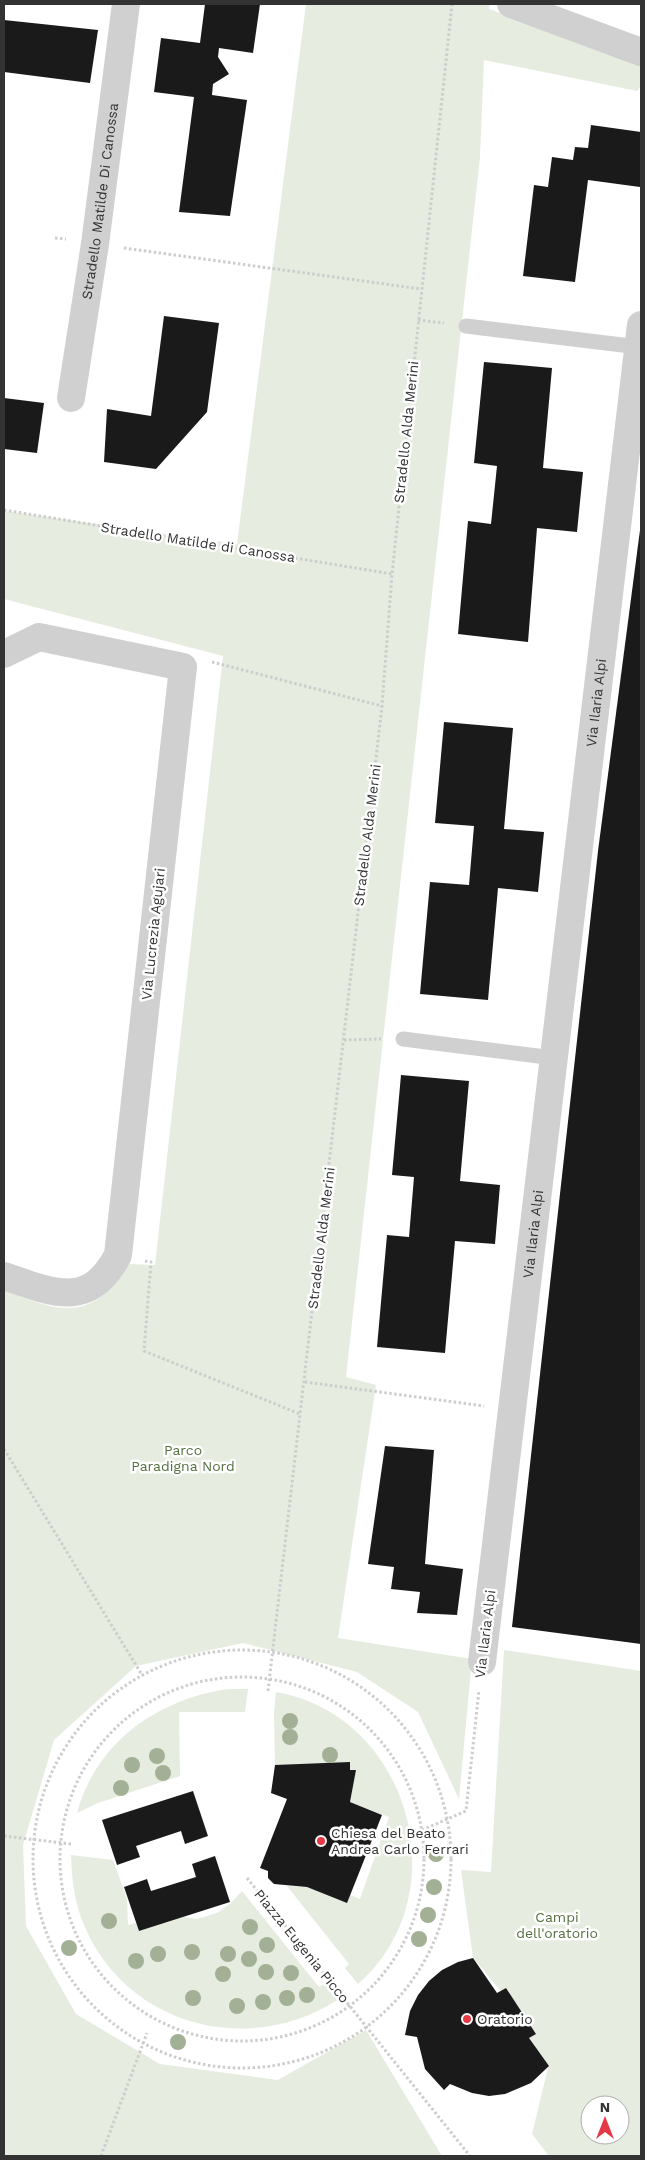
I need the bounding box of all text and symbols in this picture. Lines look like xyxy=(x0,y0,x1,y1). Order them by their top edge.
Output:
street label: Stradello Matilde Di Canossa xyxy=(78,102,121,300)
street label: Stradello Alda Merini xyxy=(391,360,421,504)
street label: Stradello Matilde di Canossa xyxy=(100,519,296,565)
street label: Via Ilaria Alpi xyxy=(583,658,609,748)
street label: Stradello Alda Merini xyxy=(350,763,384,907)
street label: Via Lucrezia Agujari xyxy=(138,867,168,1001)
street label: Stradello Alda Merini xyxy=(304,1166,338,1310)
street label: Via Ilaria Alpi xyxy=(520,1189,546,1279)
park label: Parco Paradigna Nord xyxy=(131,1442,235,1474)
street label: Via Ilaria Alpi xyxy=(472,1589,498,1679)
place label: Chiesa del Beato Andrea Carlo Ferrari xyxy=(331,1825,469,1857)
marker: Chiesa del Beato Andrea Carlo Ferrari xyxy=(315,1835,327,1847)
street label: Piazza Eugenia Picco xyxy=(251,1886,353,2006)
park label: Campi dell'oratorio xyxy=(516,1909,598,1941)
place label: Oratorio xyxy=(477,2011,533,2027)
marker: Oratorio xyxy=(461,2013,473,2025)
north arrow xyxy=(580,2095,630,2145)
text: N xyxy=(600,2099,610,2115)

